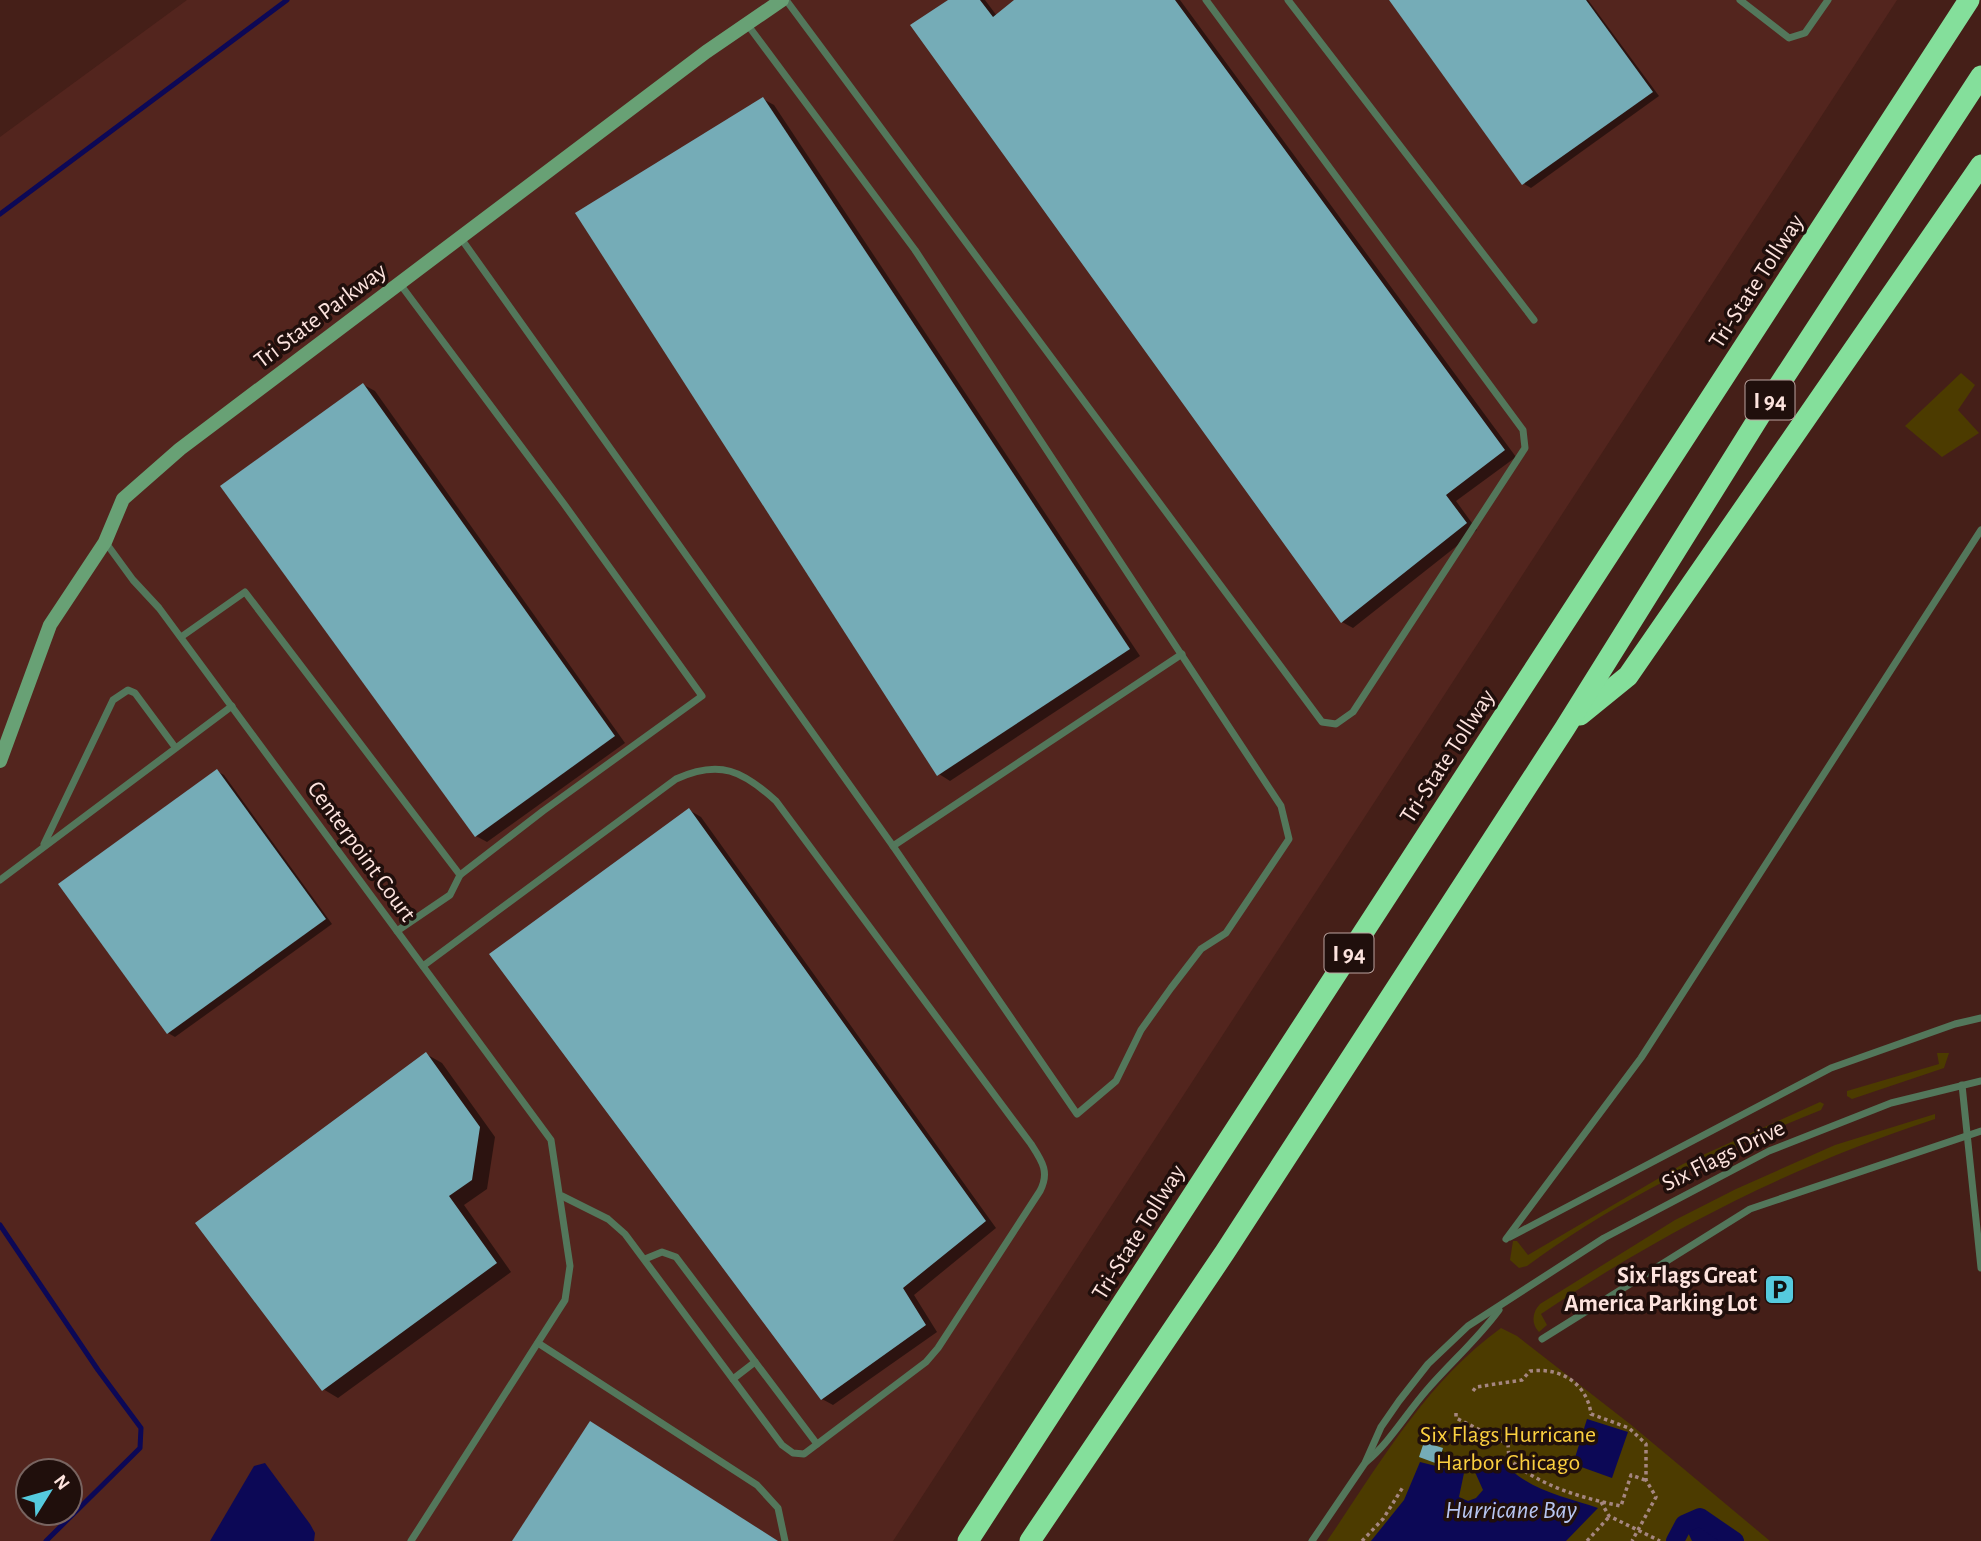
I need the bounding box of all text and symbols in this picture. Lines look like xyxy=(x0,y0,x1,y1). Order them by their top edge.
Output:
street label: Tri-State Tollway xyxy=(1705,210,1809,353)
street label: Tri State Parkway xyxy=(250,259,391,373)
road number: I 94 xyxy=(1746,380,1795,420)
street label: Tri-State Tollway xyxy=(1396,685,1500,828)
street label: Centerpoint Court xyxy=(303,777,420,926)
road number: I 94 xyxy=(1324,934,1374,972)
street label: Six Flags Drive xyxy=(1658,1116,1789,1196)
street label: Tri-State Tollway xyxy=(1088,1161,1190,1304)
place label: Six Flags Great America Parking Lot xyxy=(1564,1264,1757,1316)
parking icon: Six Flags Great America Parking Lot xyxy=(1763,1272,1797,1306)
park label: Six Flags Hurricane Harbor Chicago xyxy=(1420,1423,1596,1475)
north arrow xyxy=(14,1457,84,1527)
text: N xyxy=(50,1472,73,1494)
water label: Hurricane Bay xyxy=(1445,1497,1577,1523)

